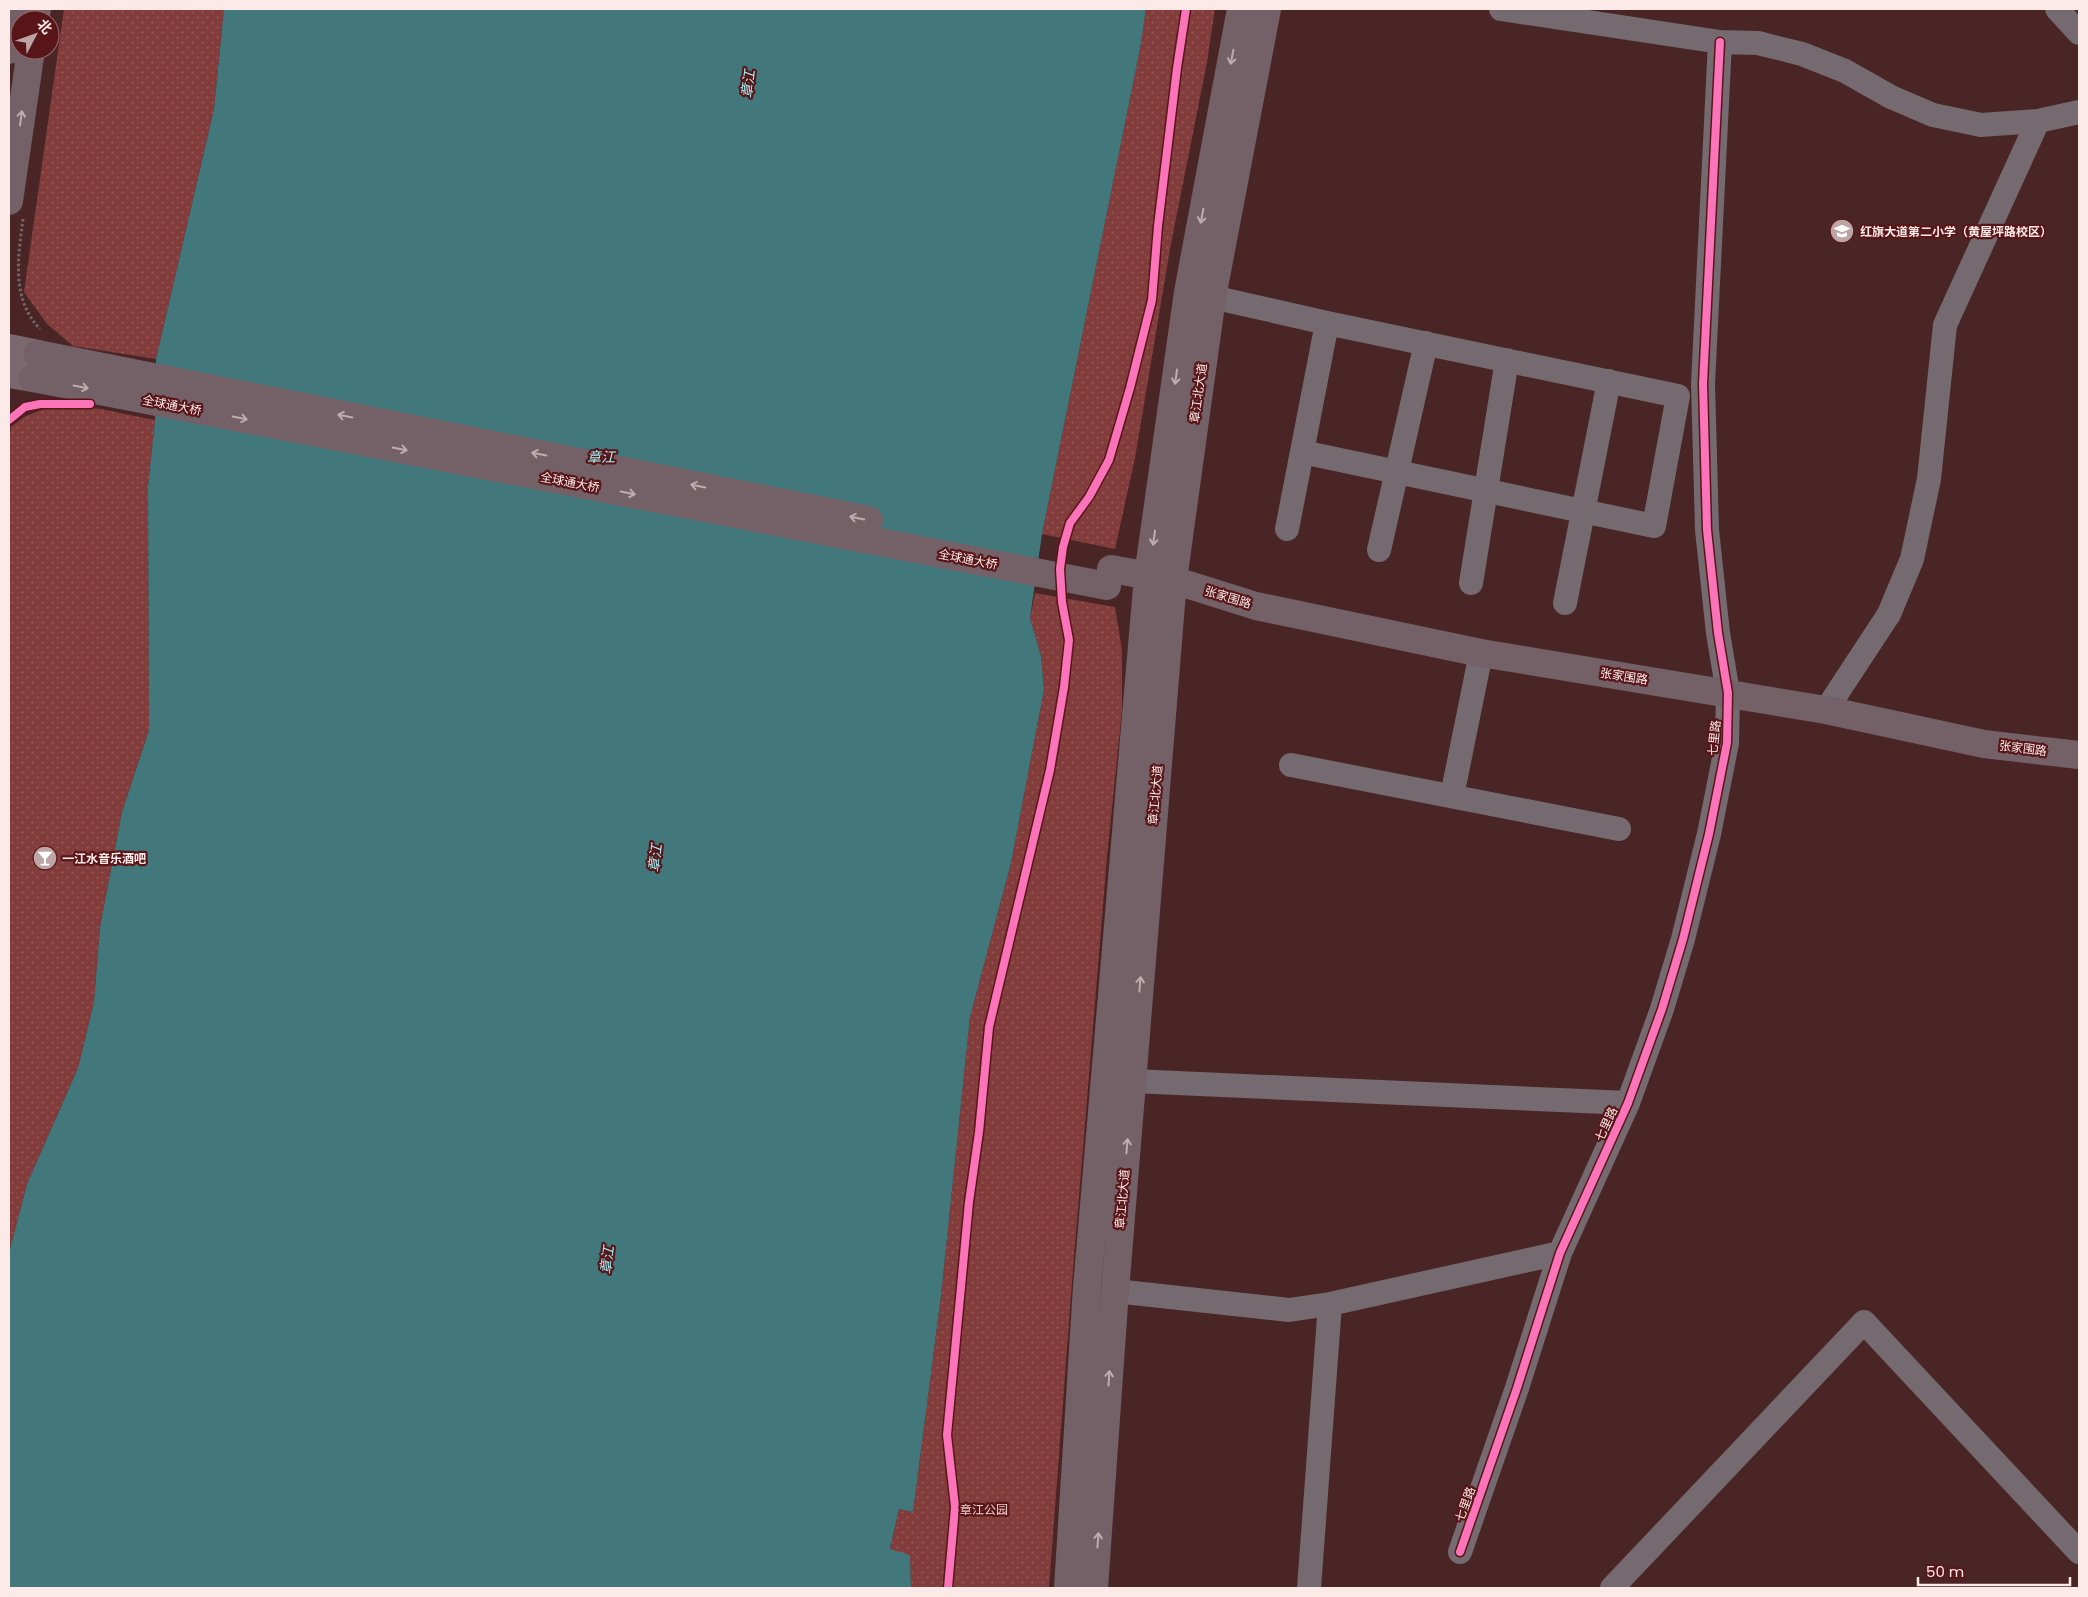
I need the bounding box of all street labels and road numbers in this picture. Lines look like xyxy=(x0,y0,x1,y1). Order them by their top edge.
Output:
street label: 章江北大道 xyxy=(1185,362,1211,424)
street label: 全球通大桥 xyxy=(141,391,203,419)
street label: 全球通大桥 xyxy=(539,468,601,496)
street label: 全球通大桥 xyxy=(937,545,999,573)
street label: 张家围路 xyxy=(1203,582,1253,612)
street label: 张家围路 xyxy=(1599,664,1649,688)
street label: 七里路 xyxy=(1704,719,1724,757)
street label: 张家围路 xyxy=(1998,737,2048,759)
street label: 章江北大道 xyxy=(1144,764,1166,826)
street label: 七里路 xyxy=(1591,1104,1621,1144)
street label: 章江北大道 xyxy=(1111,1168,1133,1230)
street label: 七里路 xyxy=(1451,1484,1479,1524)

